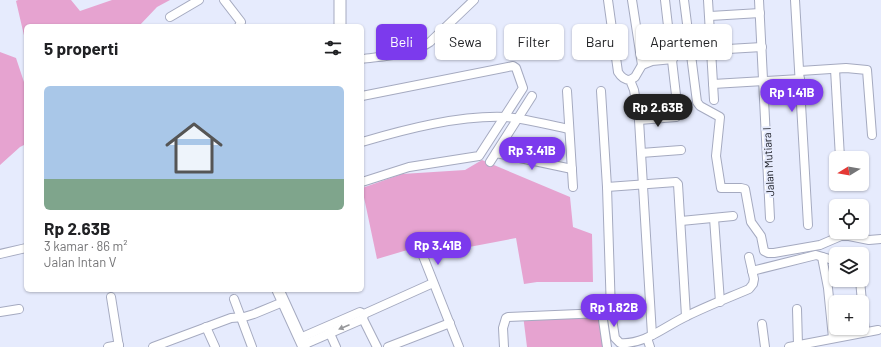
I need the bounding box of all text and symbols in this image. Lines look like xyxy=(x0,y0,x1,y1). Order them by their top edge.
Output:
chip: Beli xyxy=(376,24,427,60)
chip: Sewa xyxy=(435,24,496,60)
chip: Filter xyxy=(504,24,564,60)
chip: Baru xyxy=(572,24,628,60)
chip: Apartemen xyxy=(636,24,732,60)
icon: filters xyxy=(322,37,344,59)
text: 5 properti xyxy=(44,38,118,58)
pin: Rp 1.41B xyxy=(751,79,833,113)
text: Rp 1.41B xyxy=(769,84,815,100)
pin: Rp 2.63B xyxy=(617,94,699,128)
text: Rp 2.63B xyxy=(633,99,683,115)
icon: home xyxy=(158,112,230,184)
street label: Jalan Mutiara I xyxy=(760,127,776,197)
pin: Rp 3.41B xyxy=(491,137,573,171)
text: Rp 3.41B xyxy=(508,142,556,158)
north arrow xyxy=(829,151,869,191)
map controls xyxy=(829,151,869,335)
button: locate xyxy=(829,199,869,239)
text: Rp 2.63B xyxy=(44,218,110,238)
pin: Rp 3.41B xyxy=(397,232,479,266)
text: Rp 3.41B xyxy=(414,237,462,253)
text: 3 kamar · 86 m² xyxy=(44,238,127,254)
button: layers xyxy=(829,247,869,287)
text: Jalan Intan V xyxy=(44,254,116,270)
pin: Rp 1.82B xyxy=(573,294,655,328)
button: + xyxy=(829,295,869,335)
text: Rp 1.82B xyxy=(590,299,638,315)
one-way arrow xyxy=(339,324,350,330)

